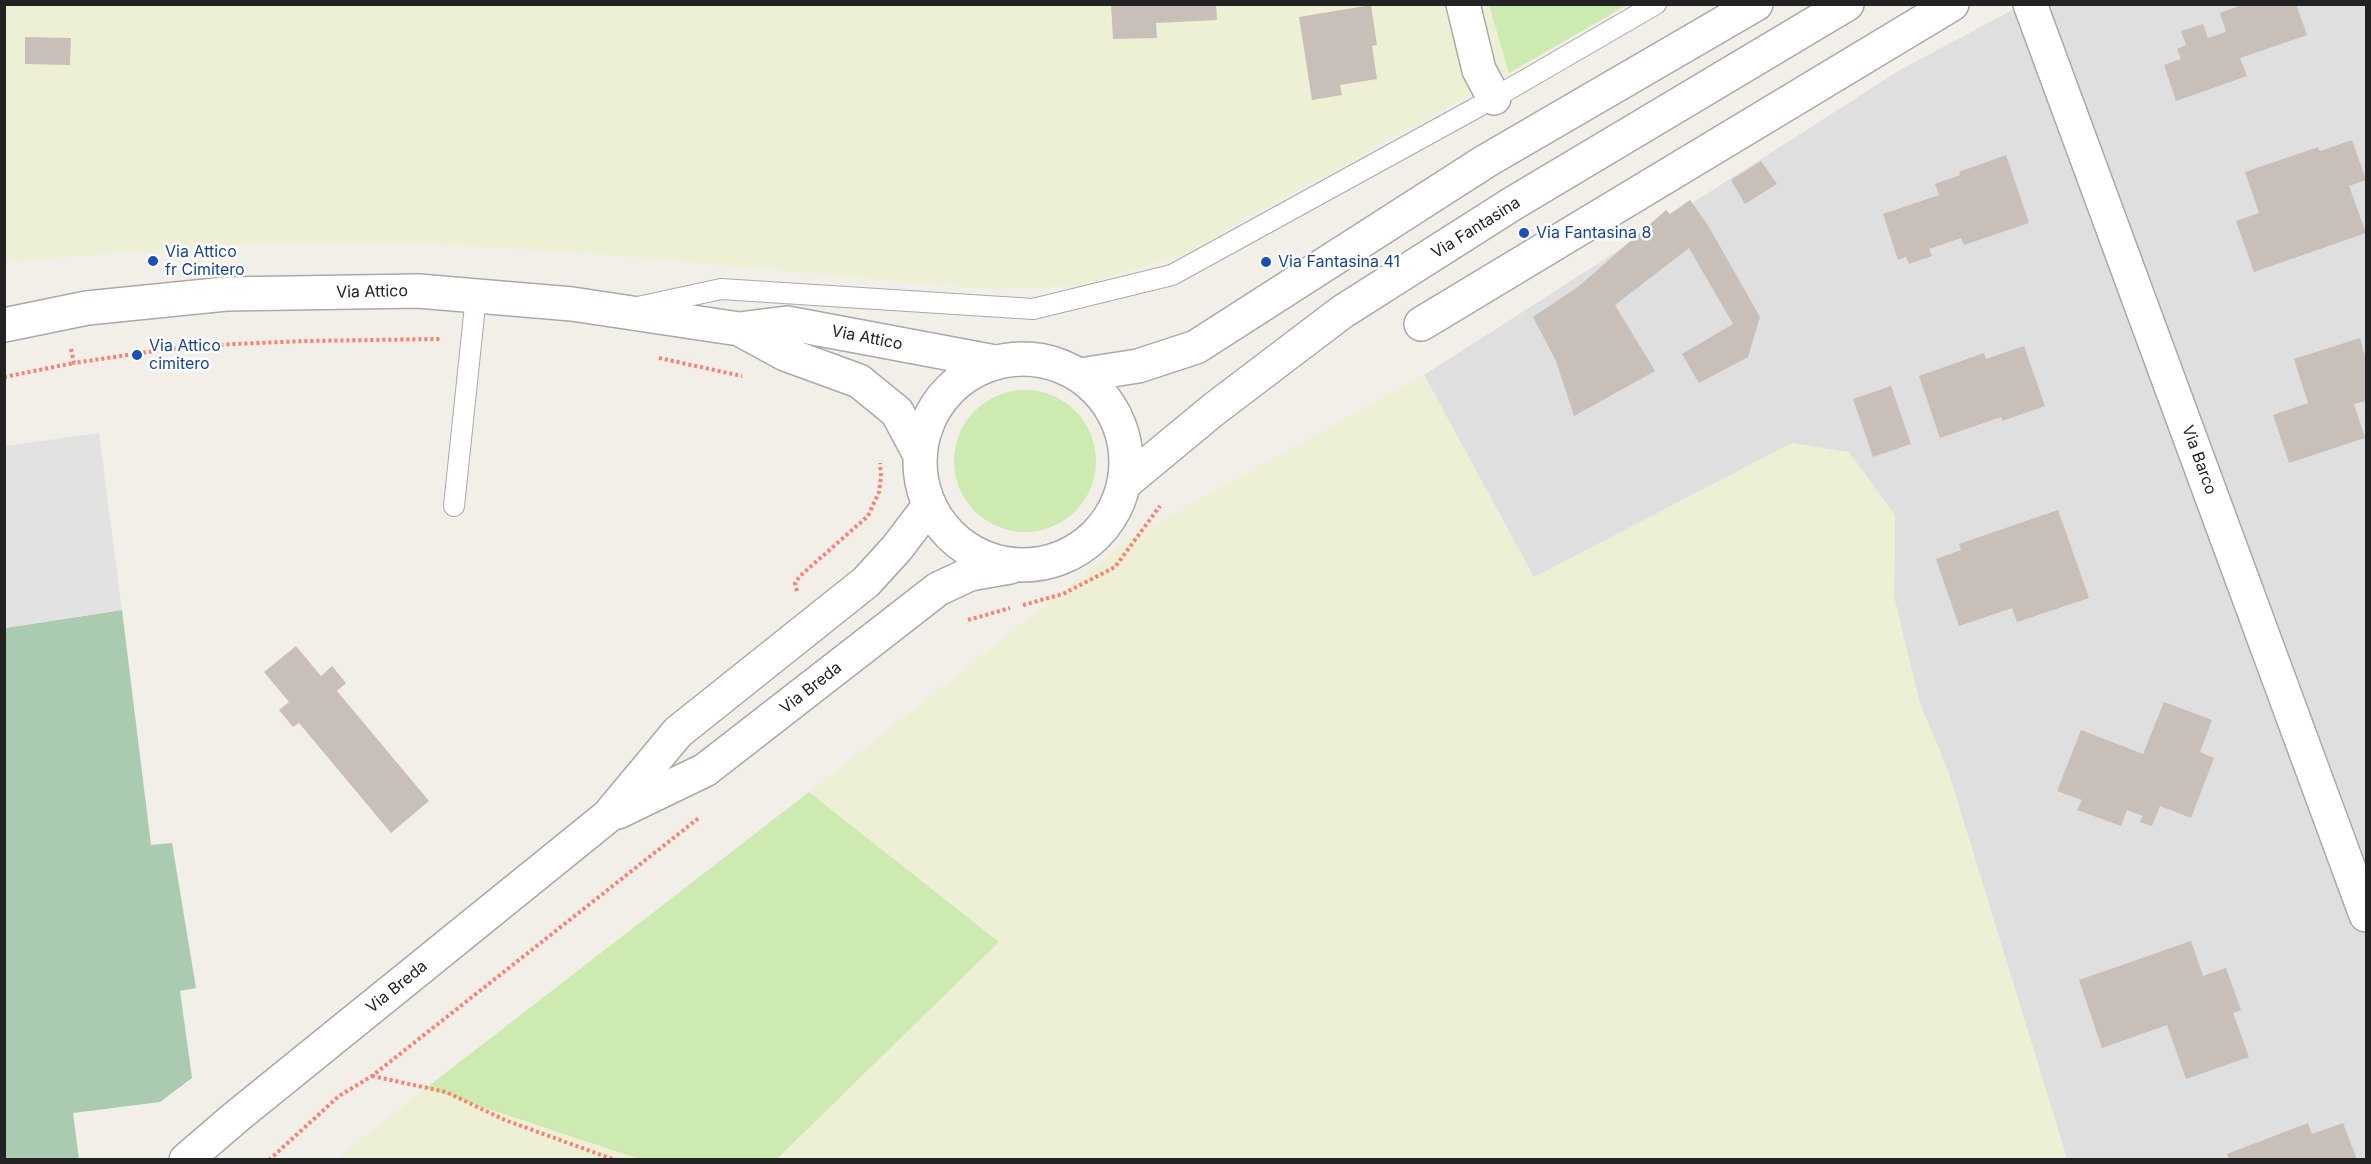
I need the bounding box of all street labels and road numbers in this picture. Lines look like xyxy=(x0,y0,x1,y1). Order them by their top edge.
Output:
street label: Via Fantasina xyxy=(1428,193,1524,263)
street label: Via Attico xyxy=(336,282,408,302)
street label: Via Attico xyxy=(830,322,904,354)
street label: Via Barco xyxy=(2178,423,2220,497)
street label: Via Breda xyxy=(776,658,846,718)
street label: Via Breda xyxy=(363,957,431,1017)

